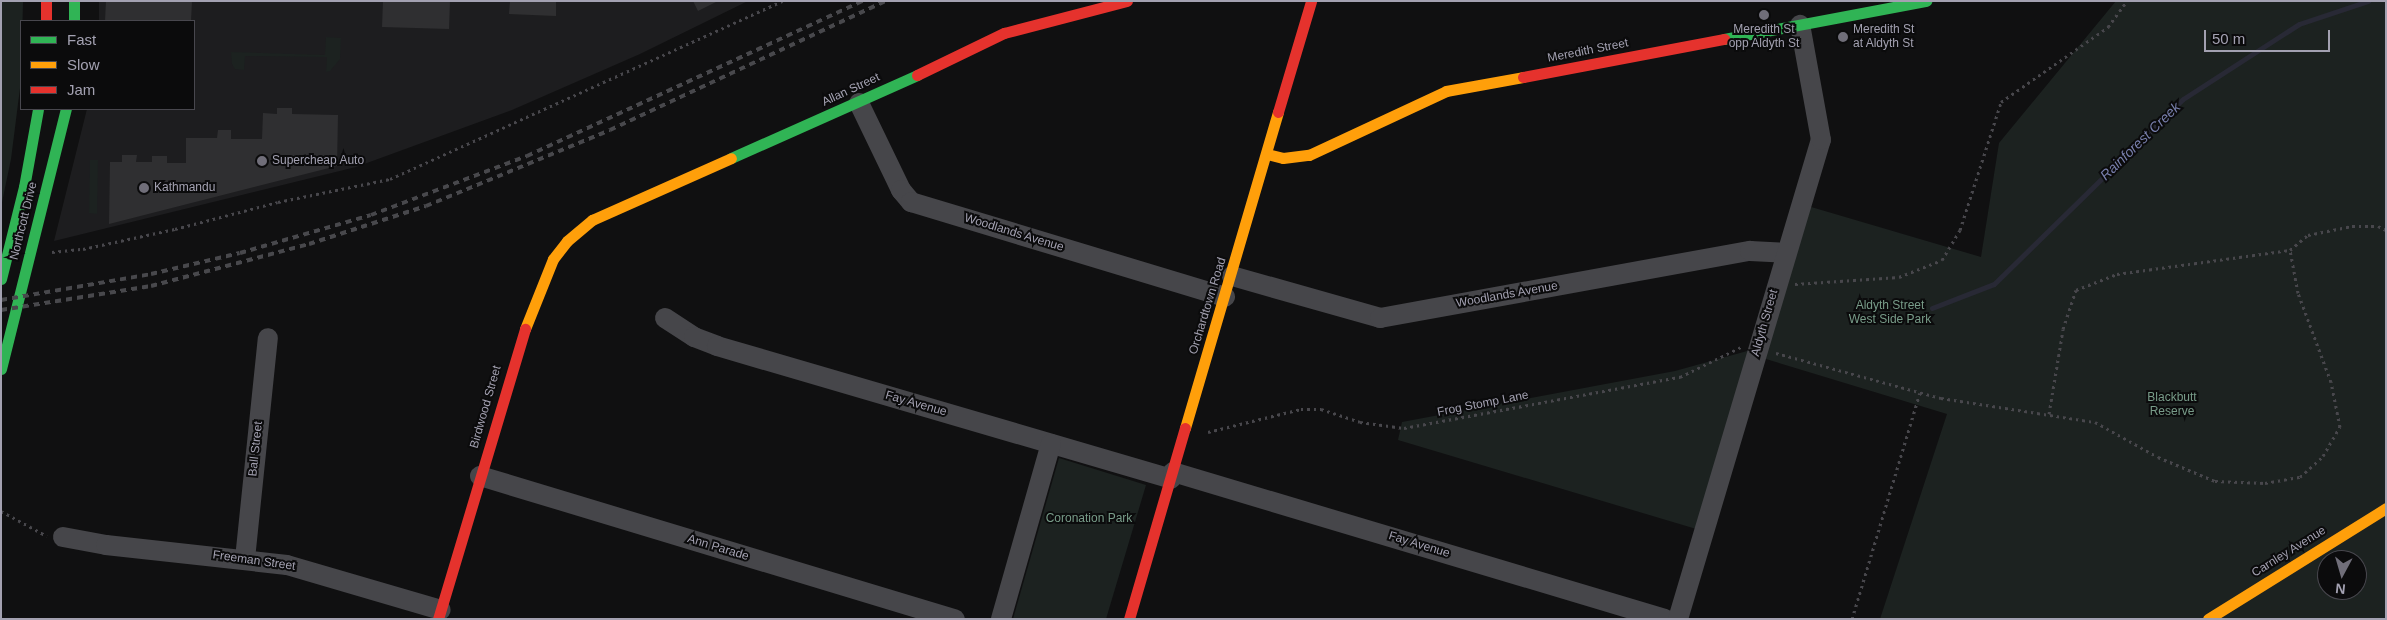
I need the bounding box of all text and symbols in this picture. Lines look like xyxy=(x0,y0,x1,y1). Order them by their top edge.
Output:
marker: Meredith St opp Aldyth St xyxy=(1758,9,1770,21)
legend xyxy=(20,20,195,110)
scale bar xyxy=(2207,20,2333,52)
place label: Meredith St opp Aldyth St xyxy=(1728,23,1800,51)
place label: Meredith St at Aldyth St xyxy=(1853,23,1914,51)
text: 50 m xyxy=(2212,30,2245,47)
text: Fast xyxy=(67,31,96,48)
marker: Meredith St at Aldyth St xyxy=(1837,31,1849,43)
street label: Meredith Street xyxy=(1546,36,1630,66)
text: Slow xyxy=(67,56,100,73)
street label: Allan Street xyxy=(820,70,882,110)
text: Jam xyxy=(67,81,95,98)
water label: Rainforest Creek xyxy=(2096,98,2184,184)
place label: Supercheap Auto xyxy=(272,154,365,168)
marker: Supercheap Auto xyxy=(256,155,268,167)
street label: Northcott Drive xyxy=(7,180,41,262)
place label: Kathmandu xyxy=(154,181,215,195)
marker: Kathmandu xyxy=(138,182,150,194)
street label: Woodlands Avenue xyxy=(962,211,1066,255)
street label: Orchardtown Road xyxy=(1186,256,1230,356)
street label: Woodlands Avenue xyxy=(1455,279,1559,311)
street label: Aldyth Street xyxy=(1749,288,1781,358)
park label: Aldyth Street West Side Park xyxy=(1849,299,1931,327)
street label: Birdwood Street xyxy=(467,364,505,450)
street label: Fay Avenue xyxy=(883,388,949,420)
street label: Frog Stomp Lane xyxy=(1436,388,1530,420)
park label: Blackbutt Reserve xyxy=(2147,391,2197,419)
street label: Ball Street xyxy=(246,421,266,477)
park label: Coronation Park xyxy=(1046,512,1132,526)
street label: Carnley Avenue xyxy=(2249,523,2329,581)
street label: Fay Avenue xyxy=(1386,529,1452,561)
street label: Ann Parade xyxy=(686,532,750,564)
street label: Freeman Street xyxy=(212,548,296,574)
north arrow xyxy=(2317,550,2367,600)
text: N xyxy=(2335,580,2346,597)

